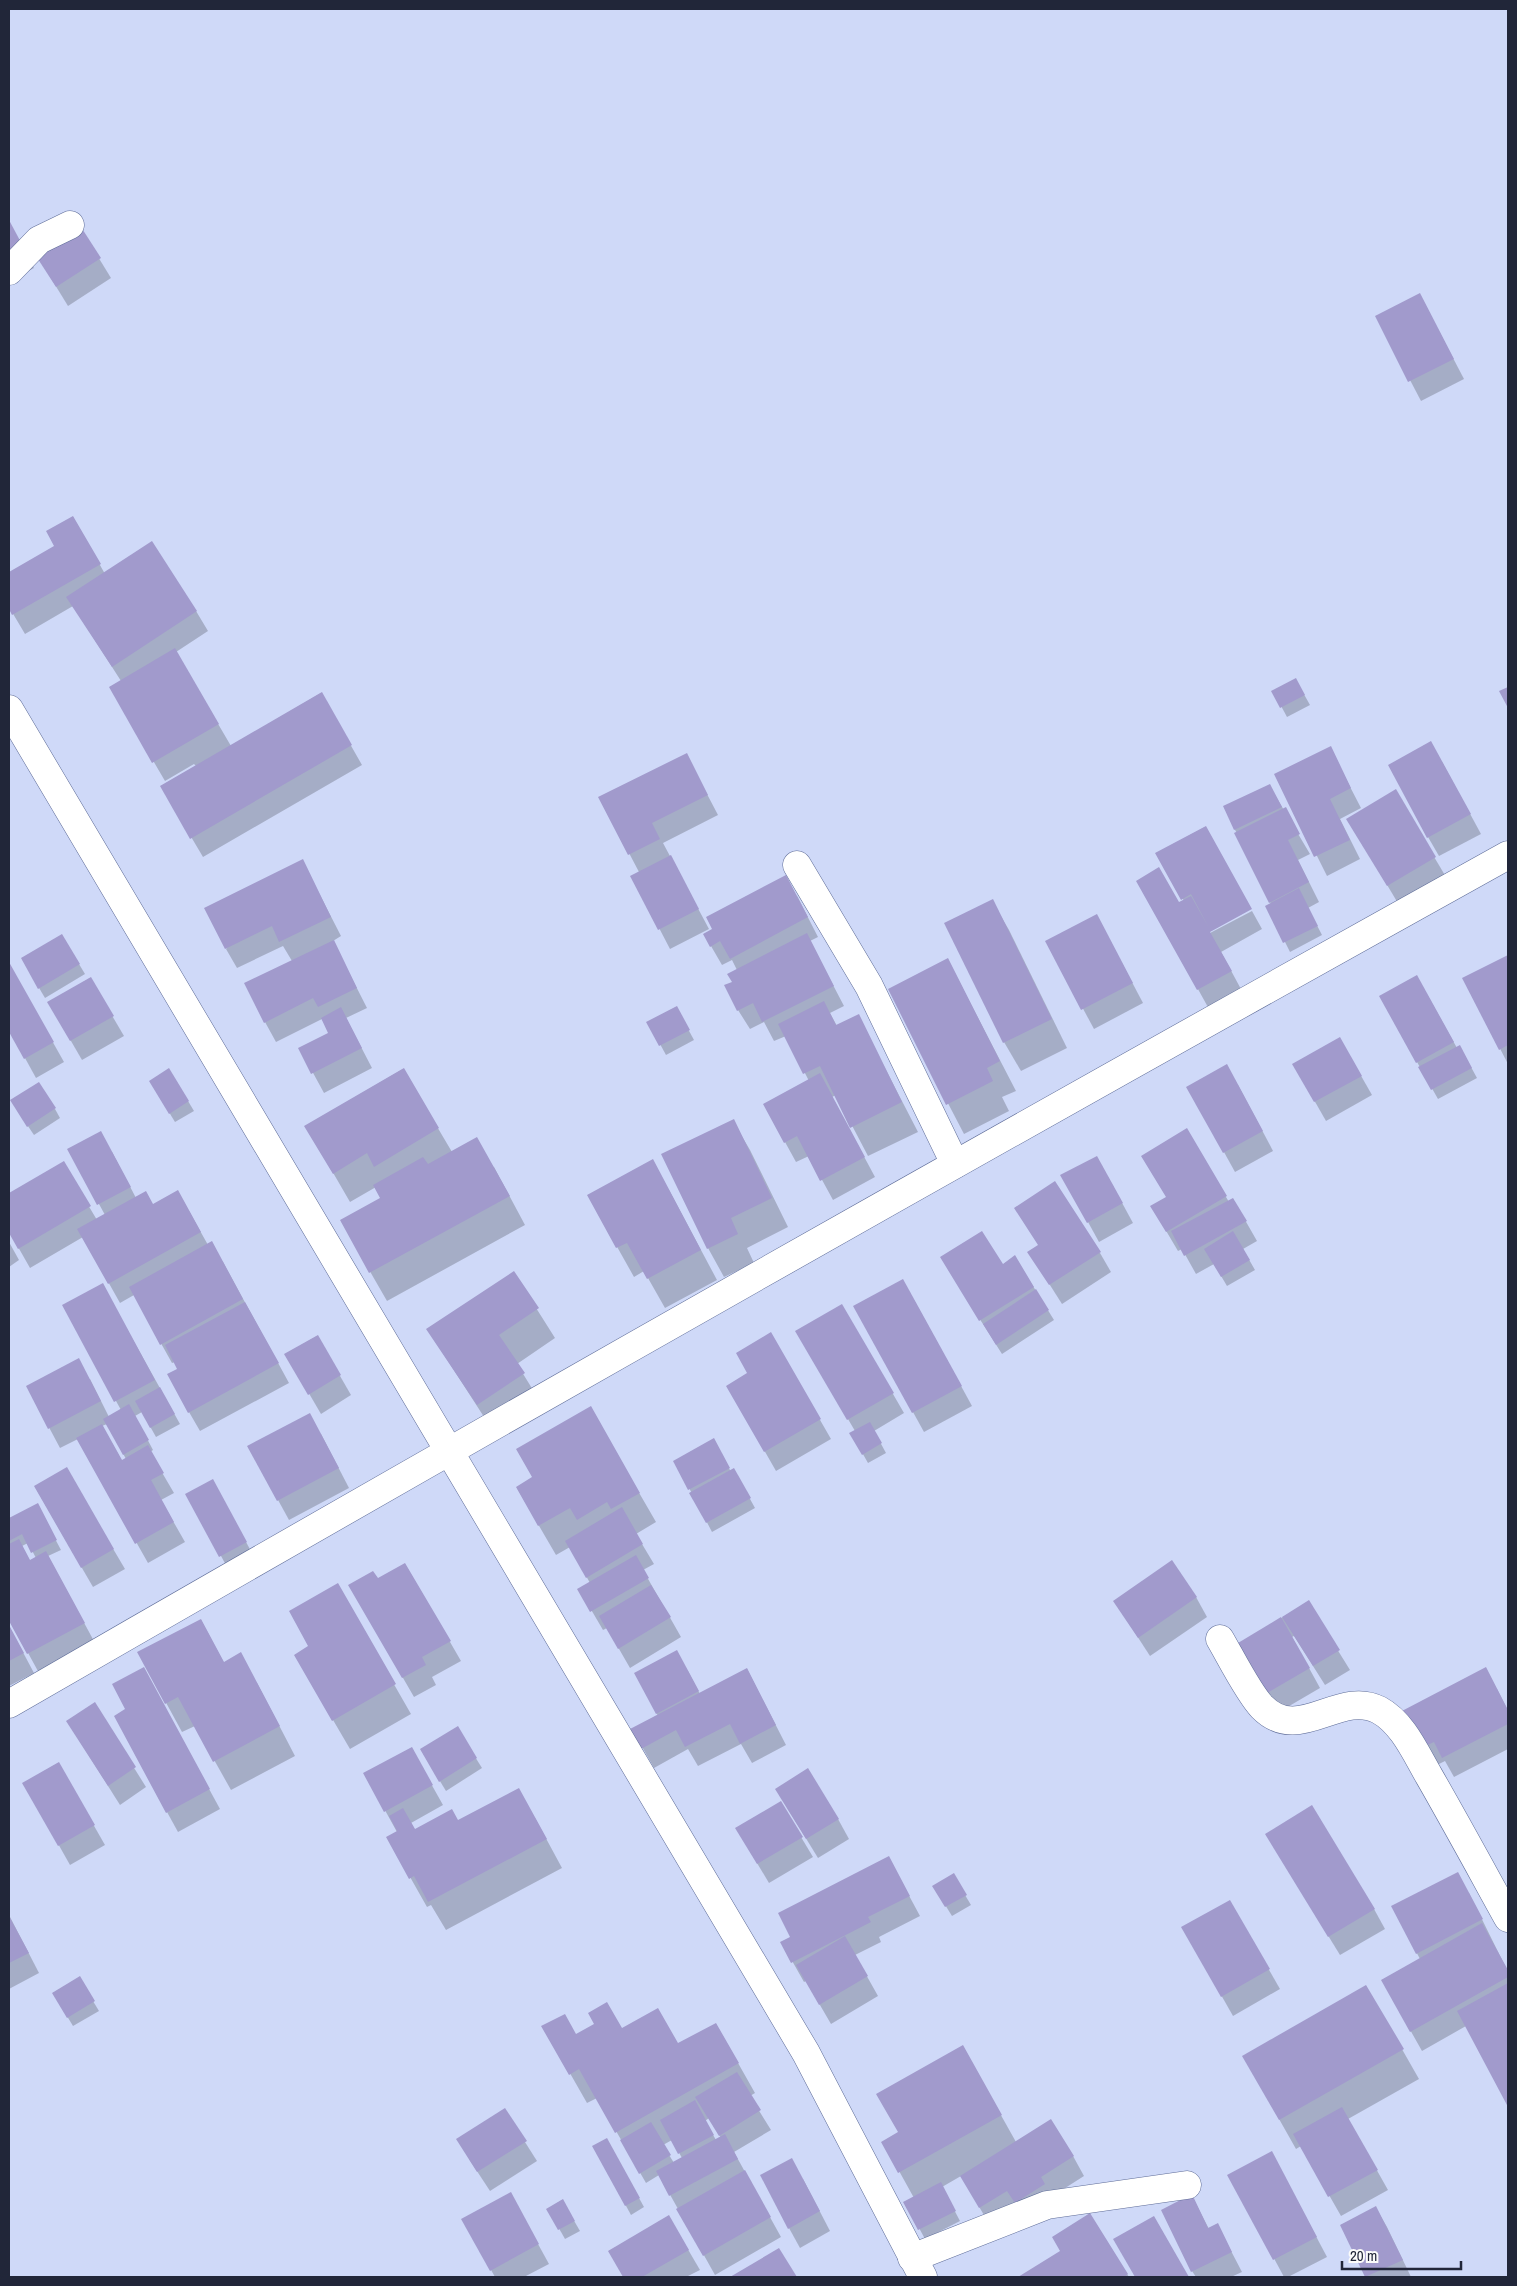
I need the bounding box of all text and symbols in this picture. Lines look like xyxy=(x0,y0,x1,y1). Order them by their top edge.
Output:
scale bar xyxy=(1342,2238,1461,2270)
text: 20 m xyxy=(1350,2245,1377,2266)

